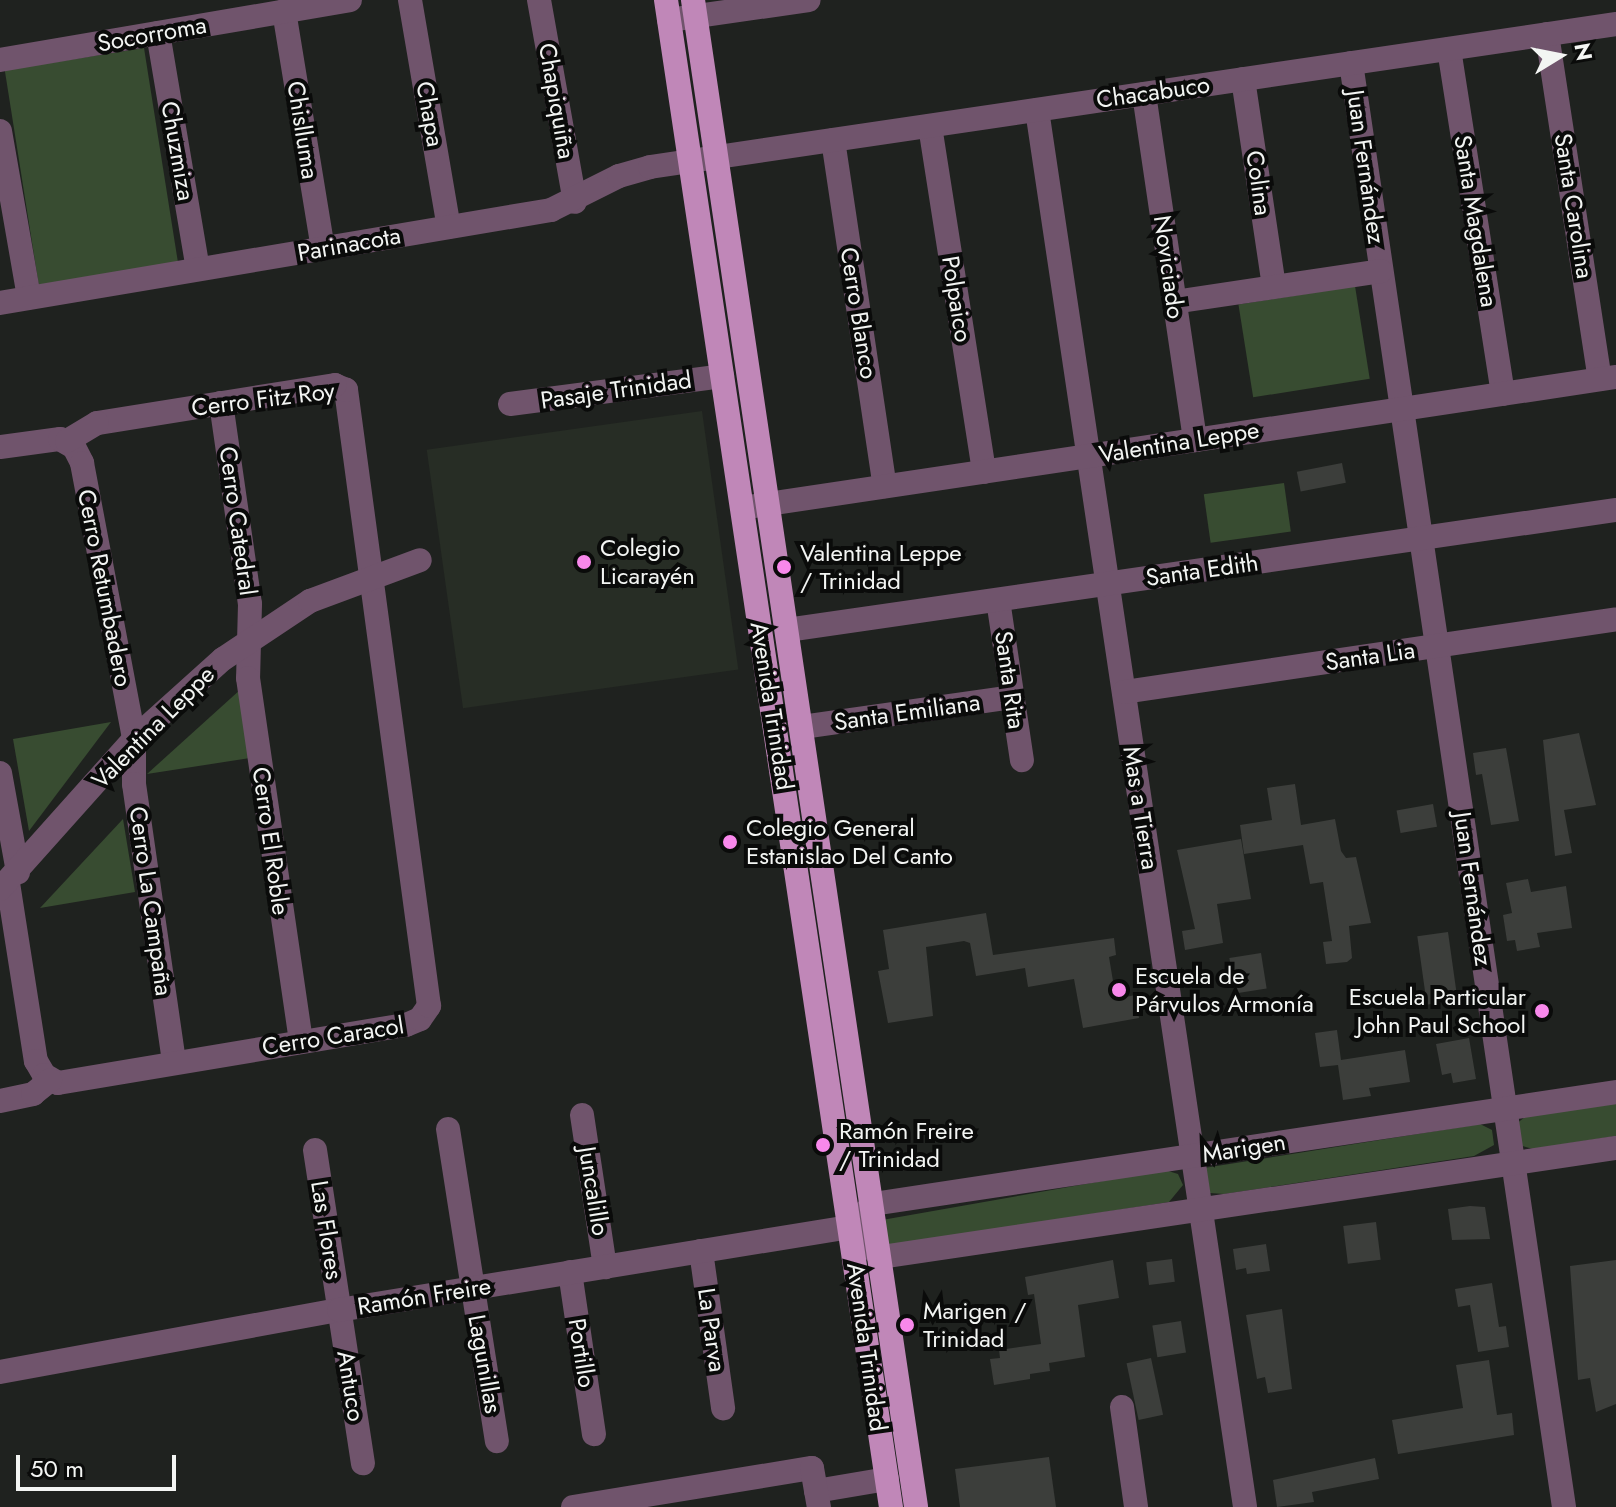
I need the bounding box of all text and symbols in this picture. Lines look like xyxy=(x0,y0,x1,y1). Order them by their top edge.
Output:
street label: Socorroma xyxy=(95,10,209,58)
north arrow xyxy=(1520,16,1600,96)
text: N xyxy=(1566,40,1601,63)
street label: Chapiquiña xyxy=(533,41,581,161)
street label: Chacabuco xyxy=(1094,70,1212,114)
street label: Chislluma xyxy=(281,79,325,181)
street label: Chapa xyxy=(410,79,450,149)
street label: Juan Fernández xyxy=(1341,88,1391,246)
street label: Chuzmiza xyxy=(155,99,201,203)
street label: Santa Carolina xyxy=(1548,131,1600,281)
street label: Santa Magdalena xyxy=(1448,133,1504,309)
street label: Colina xyxy=(1240,149,1278,217)
street label: Noviciado xyxy=(1147,213,1191,321)
street label: Parinacota xyxy=(295,221,403,267)
street label: Cerro Blanco xyxy=(834,245,884,381)
street label: Polpaico xyxy=(936,254,978,344)
street label: Pasaje Trinidad xyxy=(539,365,693,415)
street label: Cerro Fitz Roy xyxy=(190,376,336,422)
street label: Valentina Leppe xyxy=(1097,415,1261,469)
street label: Cerro Catedral xyxy=(213,445,263,597)
street label: Cerro Retumbadero xyxy=(72,487,138,689)
place label: Colegio Licarayén xyxy=(600,534,695,590)
place label: Valentina Leppe / Trinidad xyxy=(800,539,962,595)
street label: Santa Edith xyxy=(1144,548,1260,592)
marker: Colegio Licarayén xyxy=(575,553,593,571)
marker: Valentina Leppe / Trinidad xyxy=(775,558,793,576)
street label: Avenida Trinidad xyxy=(744,620,800,792)
street label: Santa Rita xyxy=(989,629,1031,731)
street label: Santa Lia xyxy=(1323,635,1417,677)
street label: Valentina Leppe xyxy=(86,660,220,794)
street label: Santa Emiliana xyxy=(832,687,982,737)
street label: Mas a Tierra xyxy=(1117,744,1165,872)
street label: Cerro El Roble xyxy=(246,765,296,917)
street label: Cerro La Campaña xyxy=(123,805,179,997)
street label: Juan Fernández xyxy=(1448,810,1498,968)
place label: Colegio General Estanislao Del Canto xyxy=(746,814,953,870)
marker: Colegio General Estanislao Del Canto xyxy=(721,833,739,851)
place label: Escuela de Párvulos Armonía xyxy=(1135,962,1314,1018)
marker: Escuela de Párvulos Armonía xyxy=(1110,981,1128,999)
place label: Escuela Particular John Paul School xyxy=(1349,983,1526,1039)
marker: Escuela Particular John Paul School xyxy=(1533,1002,1551,1020)
street label: Cerro Caracol xyxy=(260,1011,406,1061)
place label: Ramón Freire / Trinidad xyxy=(839,1117,974,1173)
street label: Marigen xyxy=(1200,1127,1288,1169)
marker: Ramón Freire / Trinidad xyxy=(814,1136,832,1154)
street label: Juncalillo xyxy=(573,1144,615,1238)
street label: Las Flores xyxy=(305,1178,349,1282)
street label: Avenida Trinidad xyxy=(841,1261,893,1433)
street label: Ramón Freire xyxy=(355,1271,493,1321)
street label: La Parva xyxy=(692,1286,732,1374)
place label: Marigen / Trinidad xyxy=(923,1297,1027,1353)
street label: Lagunillas xyxy=(462,1312,508,1416)
street label: Portillo xyxy=(562,1316,602,1390)
marker: Marigen / Trinidad xyxy=(898,1316,916,1334)
street label: Antuco xyxy=(331,1348,371,1424)
scale bar xyxy=(20,1439,180,1489)
text: 50 m xyxy=(30,1451,84,1486)

